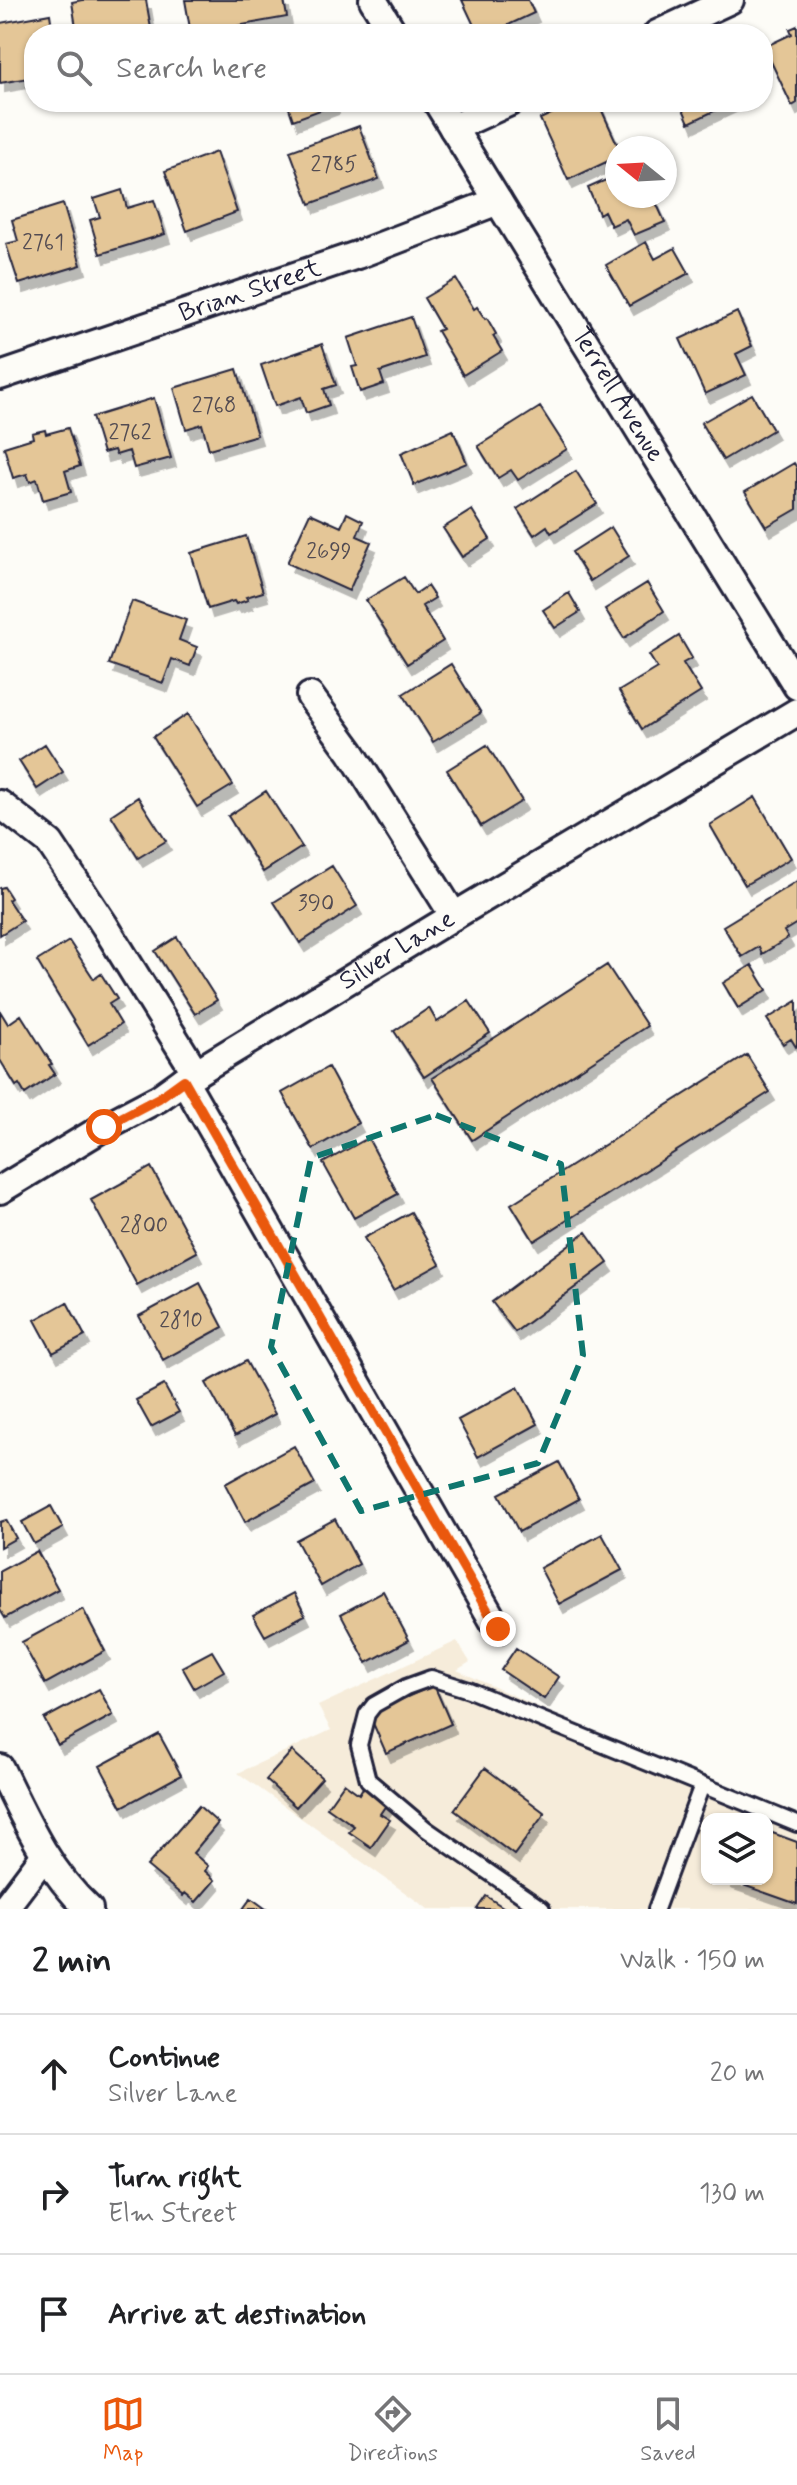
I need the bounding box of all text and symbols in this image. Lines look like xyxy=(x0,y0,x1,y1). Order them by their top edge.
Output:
search box xyxy=(24,24,773,112)
icon: search xyxy=(52,46,96,90)
text: Search here xyxy=(116,49,267,88)
north arrow xyxy=(605,136,677,208)
house number: 2785 xyxy=(311,151,357,179)
house number: 2761 xyxy=(22,229,64,257)
street label: Brian Street xyxy=(175,251,325,331)
street label: Terrell Avenue xyxy=(563,321,672,469)
house number: 2768 xyxy=(192,392,236,420)
house number: 2762 xyxy=(109,419,152,447)
house number: 2699 xyxy=(306,538,352,566)
house number: 390 xyxy=(298,890,334,918)
street label: Silver Lane xyxy=(333,902,462,999)
route start xyxy=(86,1109,122,1145)
house number: 2800 xyxy=(120,1212,168,1240)
house number: 2810 xyxy=(159,1307,203,1335)
route end xyxy=(480,1611,516,1647)
map controls xyxy=(701,1813,773,1885)
button: layers xyxy=(701,1813,773,1885)
text: 2 min xyxy=(32,1939,112,1984)
text: Walk · 150 m xyxy=(620,1944,765,1978)
text: Continue xyxy=(108,2038,220,2077)
icon: ahead xyxy=(32,2052,76,2096)
text: 20 m xyxy=(710,2057,765,2091)
text: Silver Lane xyxy=(108,2077,237,2111)
text: Turn right xyxy=(108,2158,241,2197)
icon: right xyxy=(32,2172,76,2216)
text: 130 m xyxy=(699,2177,765,2211)
text: Elm Street xyxy=(108,2197,237,2231)
icon: arrive xyxy=(32,2292,76,2336)
text: Arrive at destination xyxy=(108,2295,366,2334)
tab: Map xyxy=(101,2392,145,2468)
tab: Directions xyxy=(347,2392,438,2468)
tab: Saved xyxy=(640,2392,696,2468)

